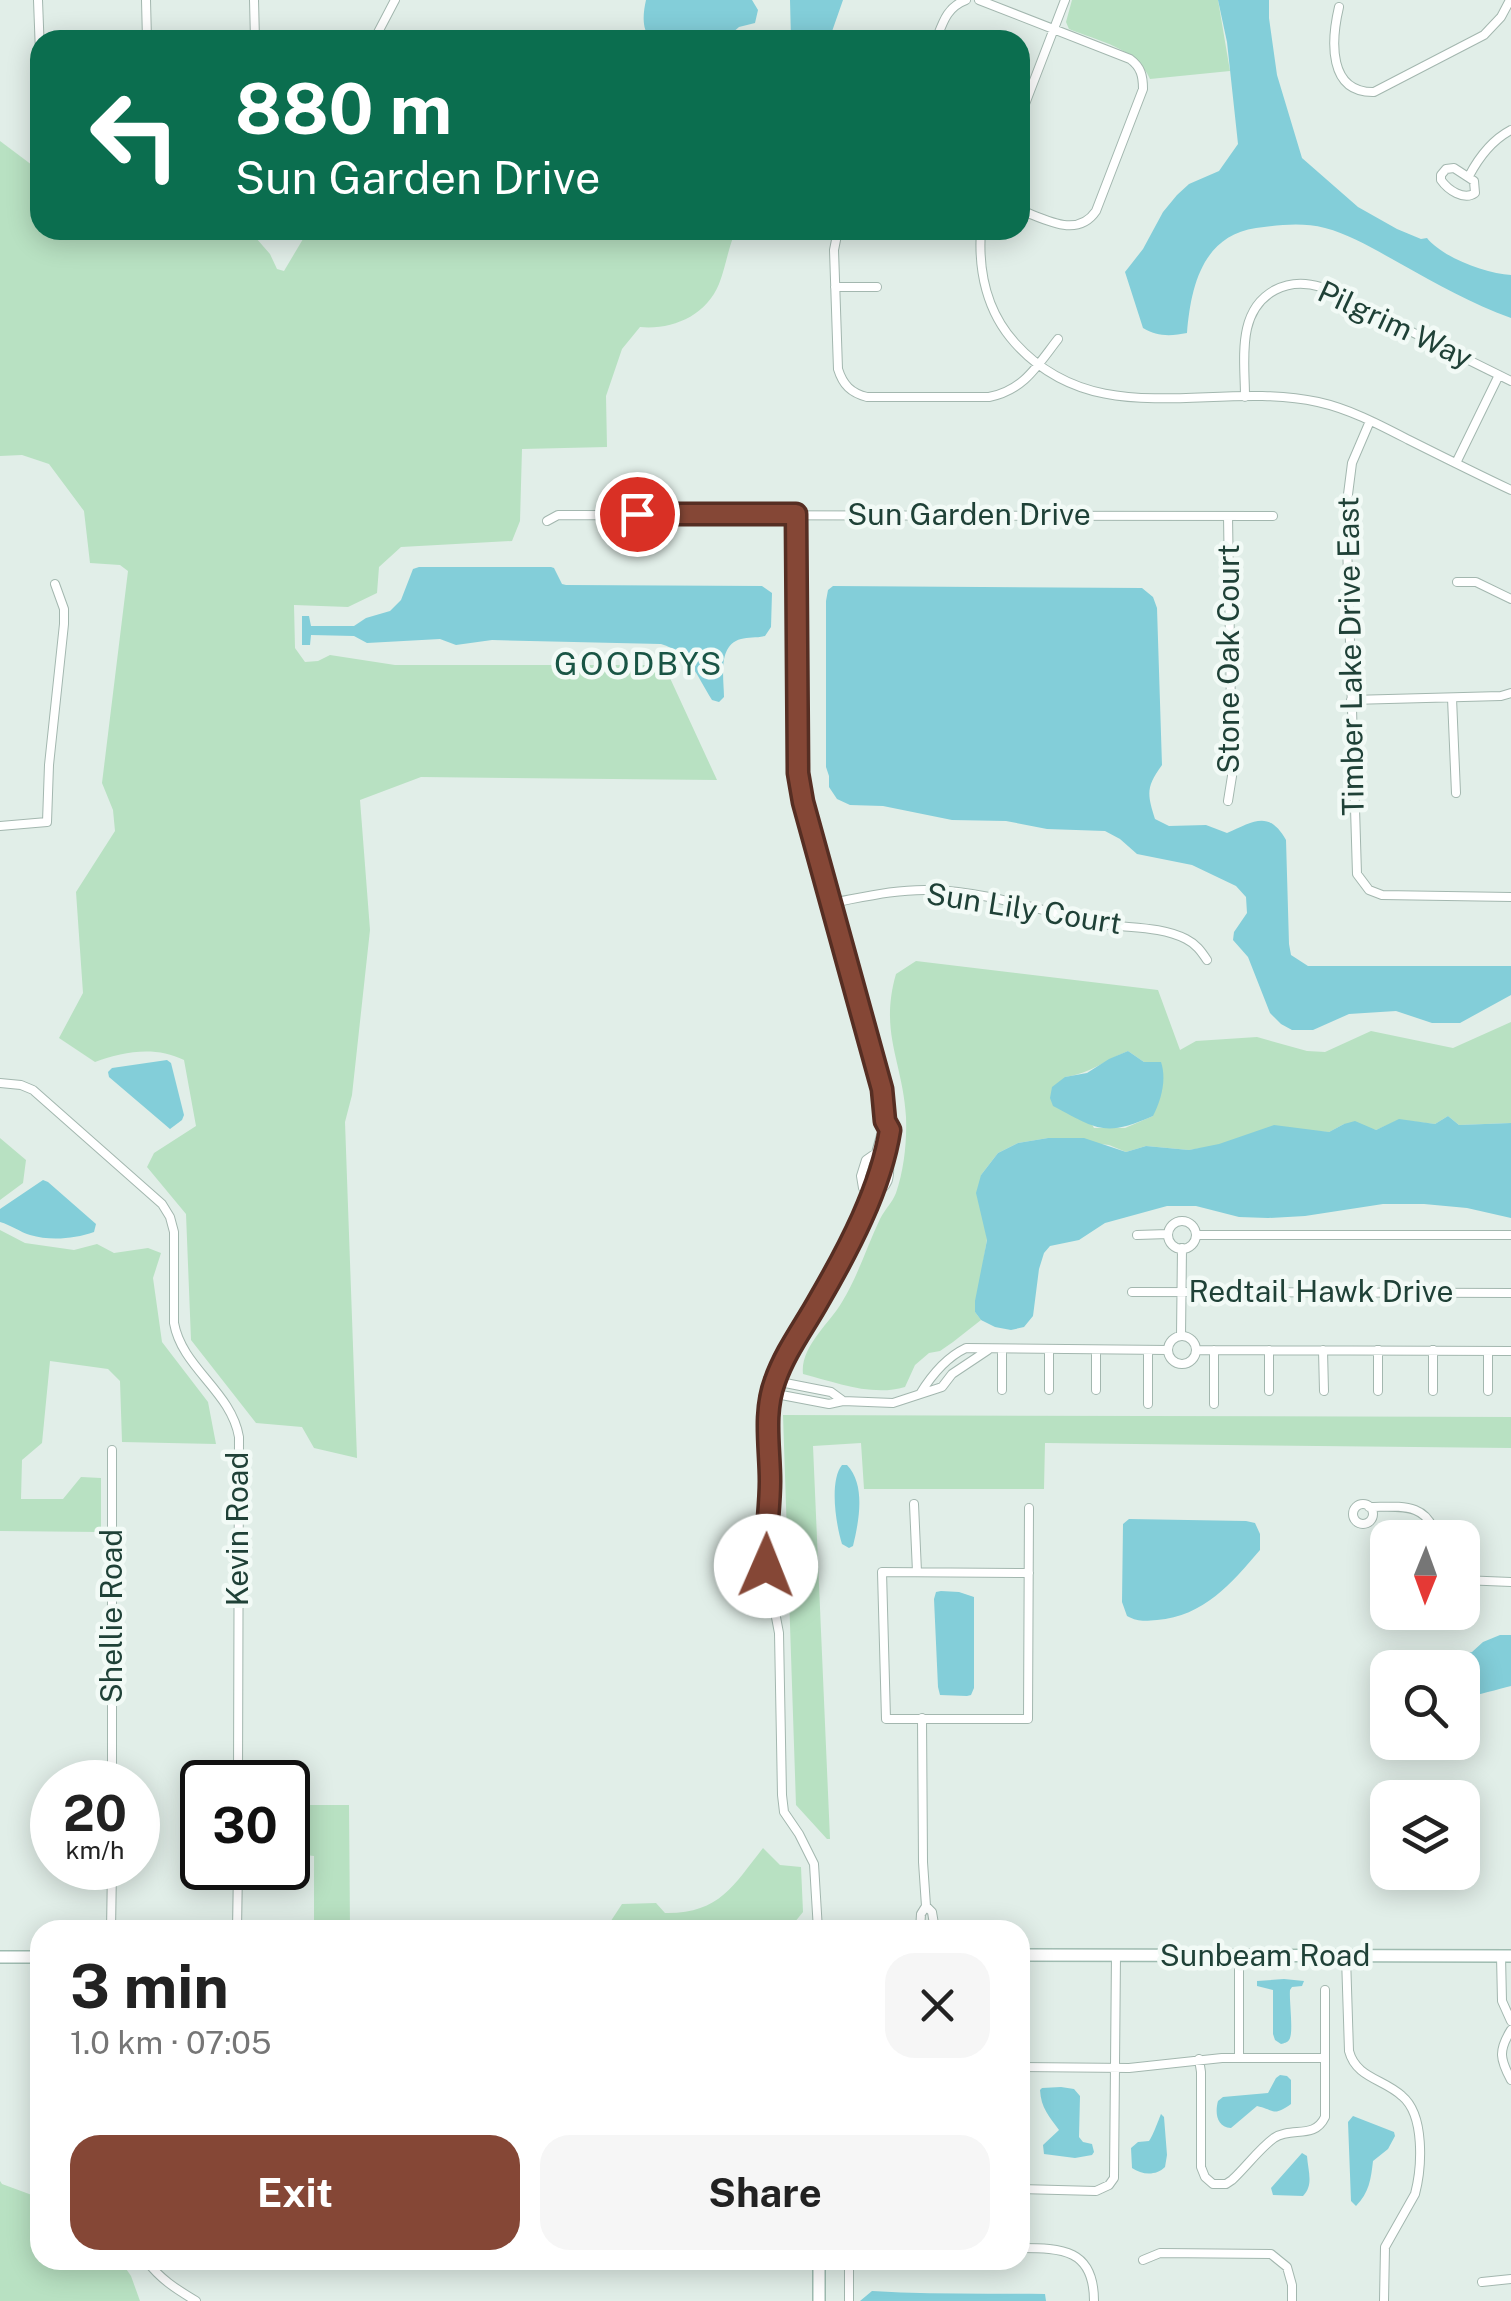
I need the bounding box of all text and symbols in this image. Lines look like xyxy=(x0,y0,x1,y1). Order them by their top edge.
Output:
text: 880 m xyxy=(235,67,452,150)
icon: left xyxy=(70,70,200,200)
text: Sun Garden Drive xyxy=(235,151,600,204)
street label: Pilgrim Way xyxy=(1313,273,1478,376)
pin xyxy=(595,472,680,557)
icon: arrive xyxy=(610,487,665,542)
street label: Sun Garden Drive xyxy=(847,496,1091,532)
street label: Timber Lake Drive East xyxy=(1329,496,1371,816)
street label: Stone Oak Court xyxy=(1210,544,1246,774)
district label: GOODBYS xyxy=(554,645,724,682)
street label: Sun Lily Court xyxy=(924,875,1124,941)
street label: Redtail Hawk Drive xyxy=(1188,1273,1454,1309)
street label: Kevin Road xyxy=(219,1452,255,1606)
position arrow xyxy=(714,1514,818,1618)
north arrow xyxy=(1370,1520,1480,1630)
map controls xyxy=(1370,1520,1480,1890)
street label: Shellie Road xyxy=(93,1529,129,1703)
button: search xyxy=(1370,1650,1480,1760)
speed limit sign: 30 xyxy=(180,1760,310,1890)
button: layers xyxy=(1370,1780,1480,1890)
text: 20 xyxy=(63,1783,127,1842)
text: km/h xyxy=(66,1835,124,1865)
street label: Sunbeam Road xyxy=(1160,1937,1370,1973)
text: 3 min xyxy=(70,1951,229,2022)
button: close xyxy=(885,1953,990,2058)
text: 1.0 km · 07:05 xyxy=(70,2024,271,2061)
button: Exit xyxy=(70,2135,520,2250)
button: Share xyxy=(540,2135,990,2250)

